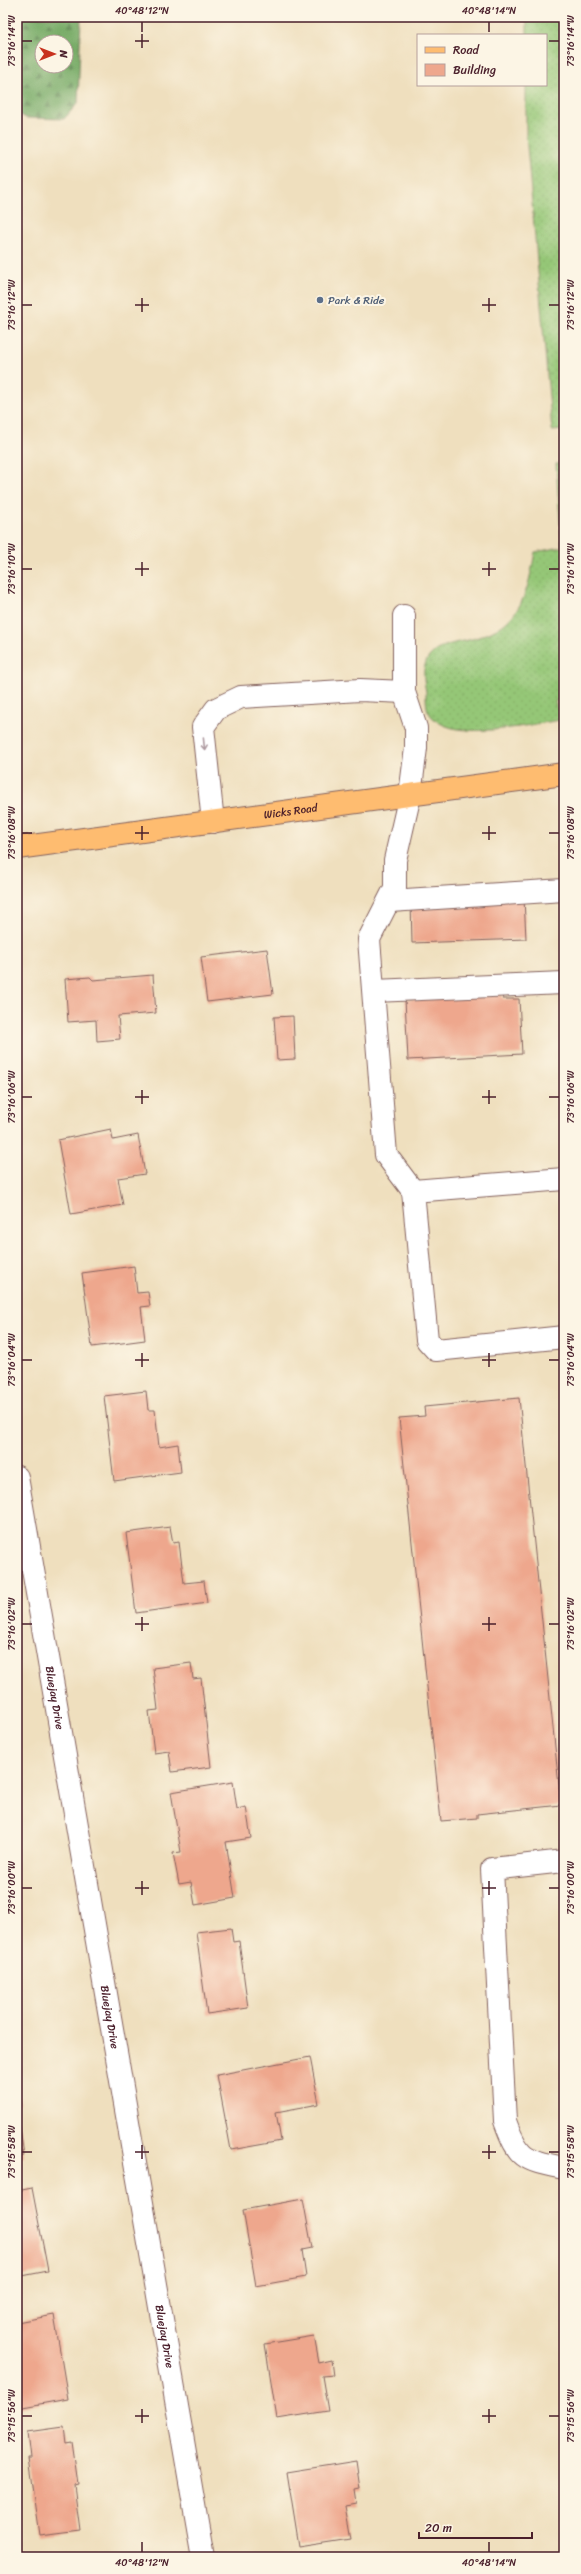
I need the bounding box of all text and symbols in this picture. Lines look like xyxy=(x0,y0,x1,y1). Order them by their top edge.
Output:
text: 40°48'12"N xyxy=(115,2,169,20)
text: 40°48'14"N xyxy=(462,2,516,20)
text: 73°16'14"W xyxy=(3,15,21,67)
text: 73°16'14"W xyxy=(562,15,580,67)
north arrow xyxy=(34,34,74,74)
legend xyxy=(417,34,547,86)
text: Road xyxy=(453,39,480,61)
text: N xyxy=(54,49,73,58)
text: Building xyxy=(453,59,496,81)
text: 73°16'12"W xyxy=(3,279,21,331)
text: 73°16'12"W xyxy=(562,279,580,331)
place label: Park & Ride xyxy=(328,291,385,310)
marker: Park & Ride xyxy=(315,295,325,305)
text: 73°16'10"W xyxy=(3,543,21,595)
text: 73°16'10"W xyxy=(562,543,580,595)
one-way arrow xyxy=(201,737,208,750)
street label: Wicks Road xyxy=(263,798,320,824)
text: 73°16'08"W xyxy=(3,806,21,860)
text: 73°16'08"W xyxy=(562,806,580,860)
text: 73°16'06"W xyxy=(3,1070,21,1124)
text: 73°16'06"W xyxy=(562,1070,580,1124)
text: 73°16'04"W xyxy=(3,1333,21,1387)
text: 73°16'04"W xyxy=(562,1333,580,1387)
text: 73°16'02"W xyxy=(3,1597,21,1651)
text: 73°16'02"W xyxy=(562,1597,580,1651)
street label: Bluejay Drive xyxy=(40,1665,70,1731)
text: 73°16'00"W xyxy=(3,1861,21,1915)
text: 73°16'00"W xyxy=(562,1861,580,1915)
street label: Bluejay Drive xyxy=(95,1984,125,2051)
text: 73°15'58"W xyxy=(3,2125,21,2179)
text: 73°15'58"W xyxy=(562,2125,580,2179)
street label: Bluejay Drive xyxy=(150,2303,180,2370)
text: 73°15'56"W xyxy=(3,2389,21,2443)
text: 73°15'56"W xyxy=(562,2389,580,2443)
scale bar xyxy=(419,2514,532,2540)
text: 20 m xyxy=(425,2517,452,2539)
text: 40°48'12"N xyxy=(115,2554,169,2572)
text: 40°48'14"N xyxy=(462,2554,516,2572)

